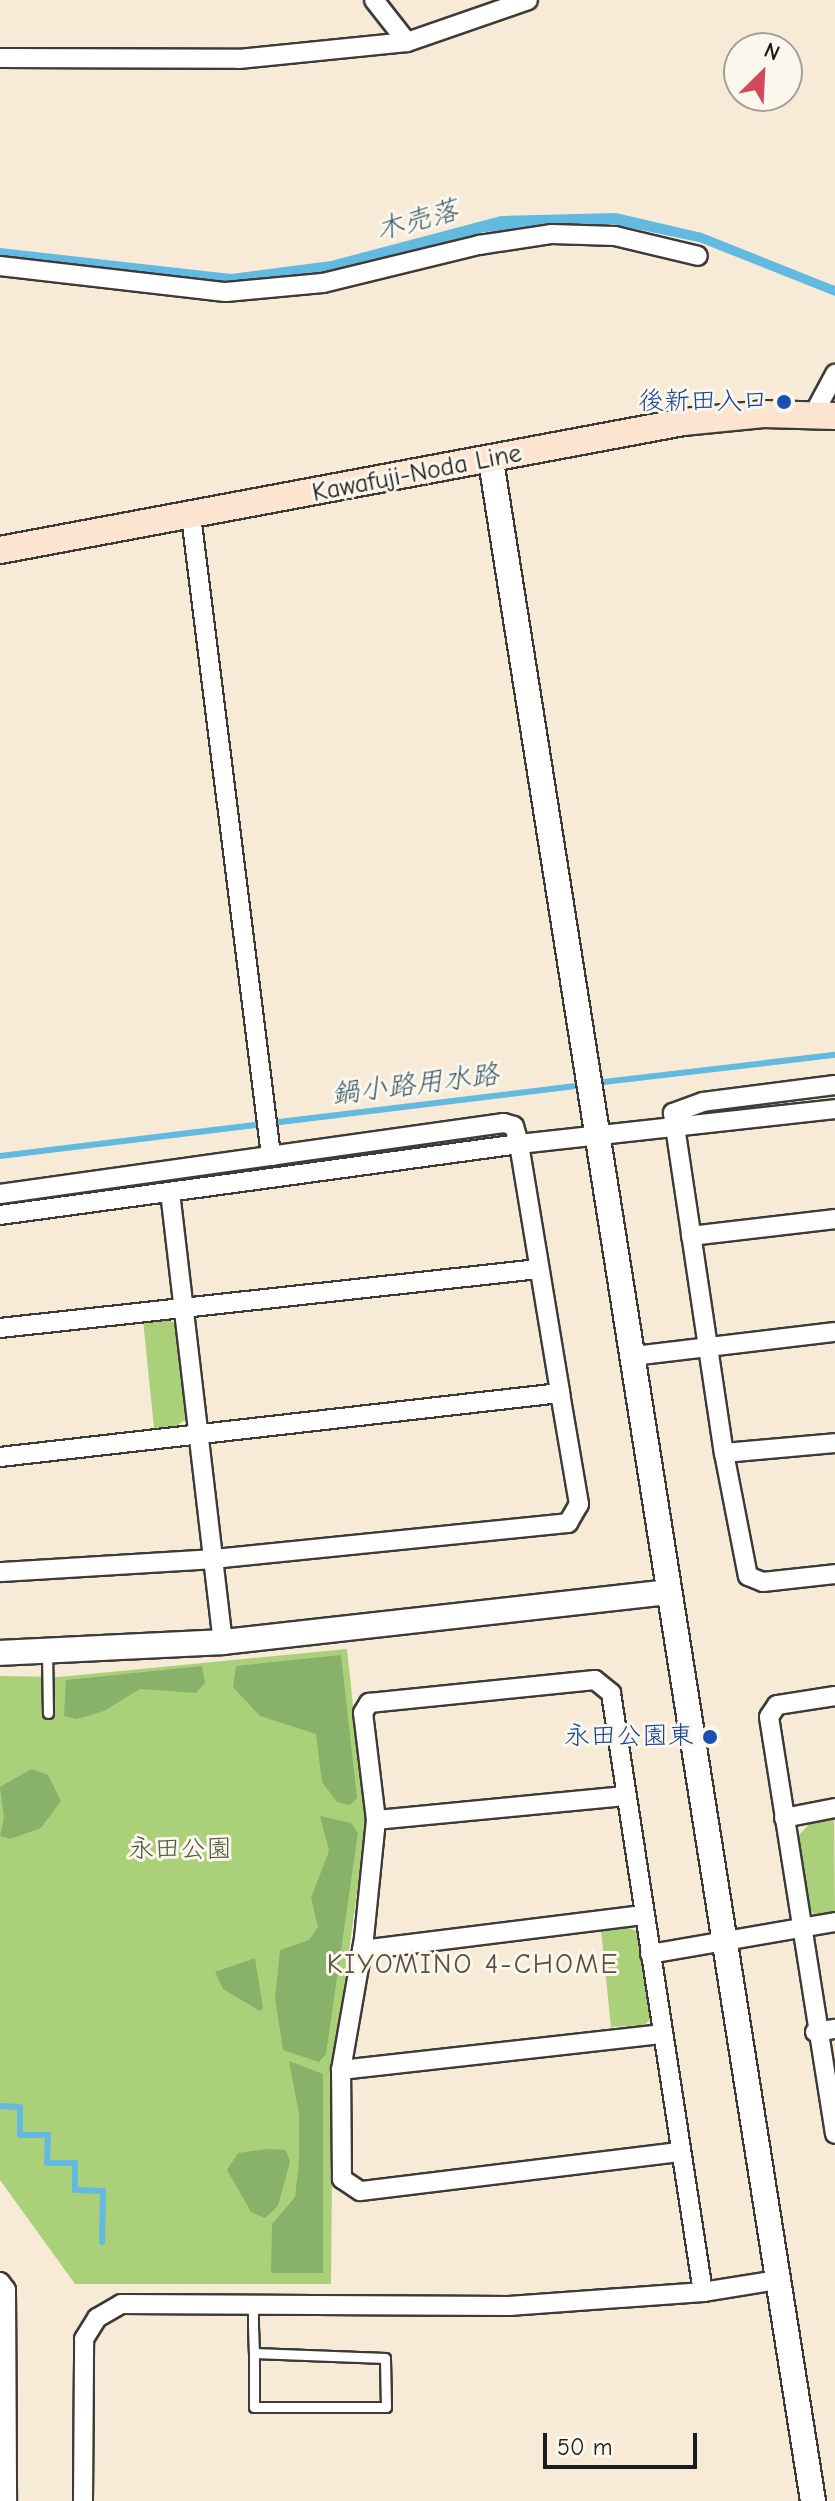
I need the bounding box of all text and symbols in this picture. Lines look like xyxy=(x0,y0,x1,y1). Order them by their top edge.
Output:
north arrow xyxy=(723,32,803,112)
text: N xyxy=(760,37,784,67)
water label: 木売落 xyxy=(372,193,462,247)
place label: 後新田入口 xyxy=(638,386,768,418)
marker: 後新田入口 xyxy=(775,393,793,411)
street label: Kawafuji-Noda Line xyxy=(310,438,524,510)
water label: 鍋小路用水路 xyxy=(330,1057,500,1111)
place label: 永田公園東 xyxy=(564,1721,694,1753)
marker: 永田公園東 xyxy=(701,1728,719,1746)
park label: 永田公園 xyxy=(128,1834,232,1866)
district label: KIYOMINO 4-CHOME xyxy=(327,1947,619,1981)
scale bar xyxy=(547,2417,701,2467)
text: 50 m xyxy=(557,2433,613,2461)

